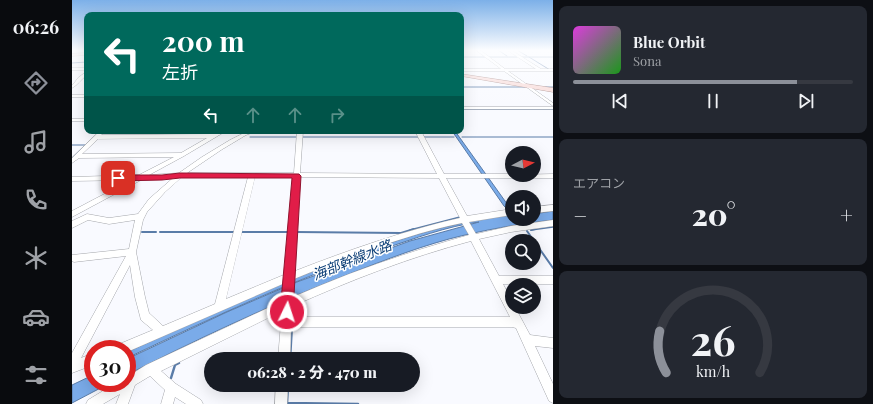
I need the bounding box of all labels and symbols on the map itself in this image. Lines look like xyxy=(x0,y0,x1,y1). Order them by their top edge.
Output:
north arrow xyxy=(505,146,541,182)
pin xyxy=(101,161,135,195)
water label: 海部幹線水路 xyxy=(309,235,395,284)
position arrow xyxy=(266,291,308,333)
speed limit sign: 30 xyxy=(84,340,136,392)

